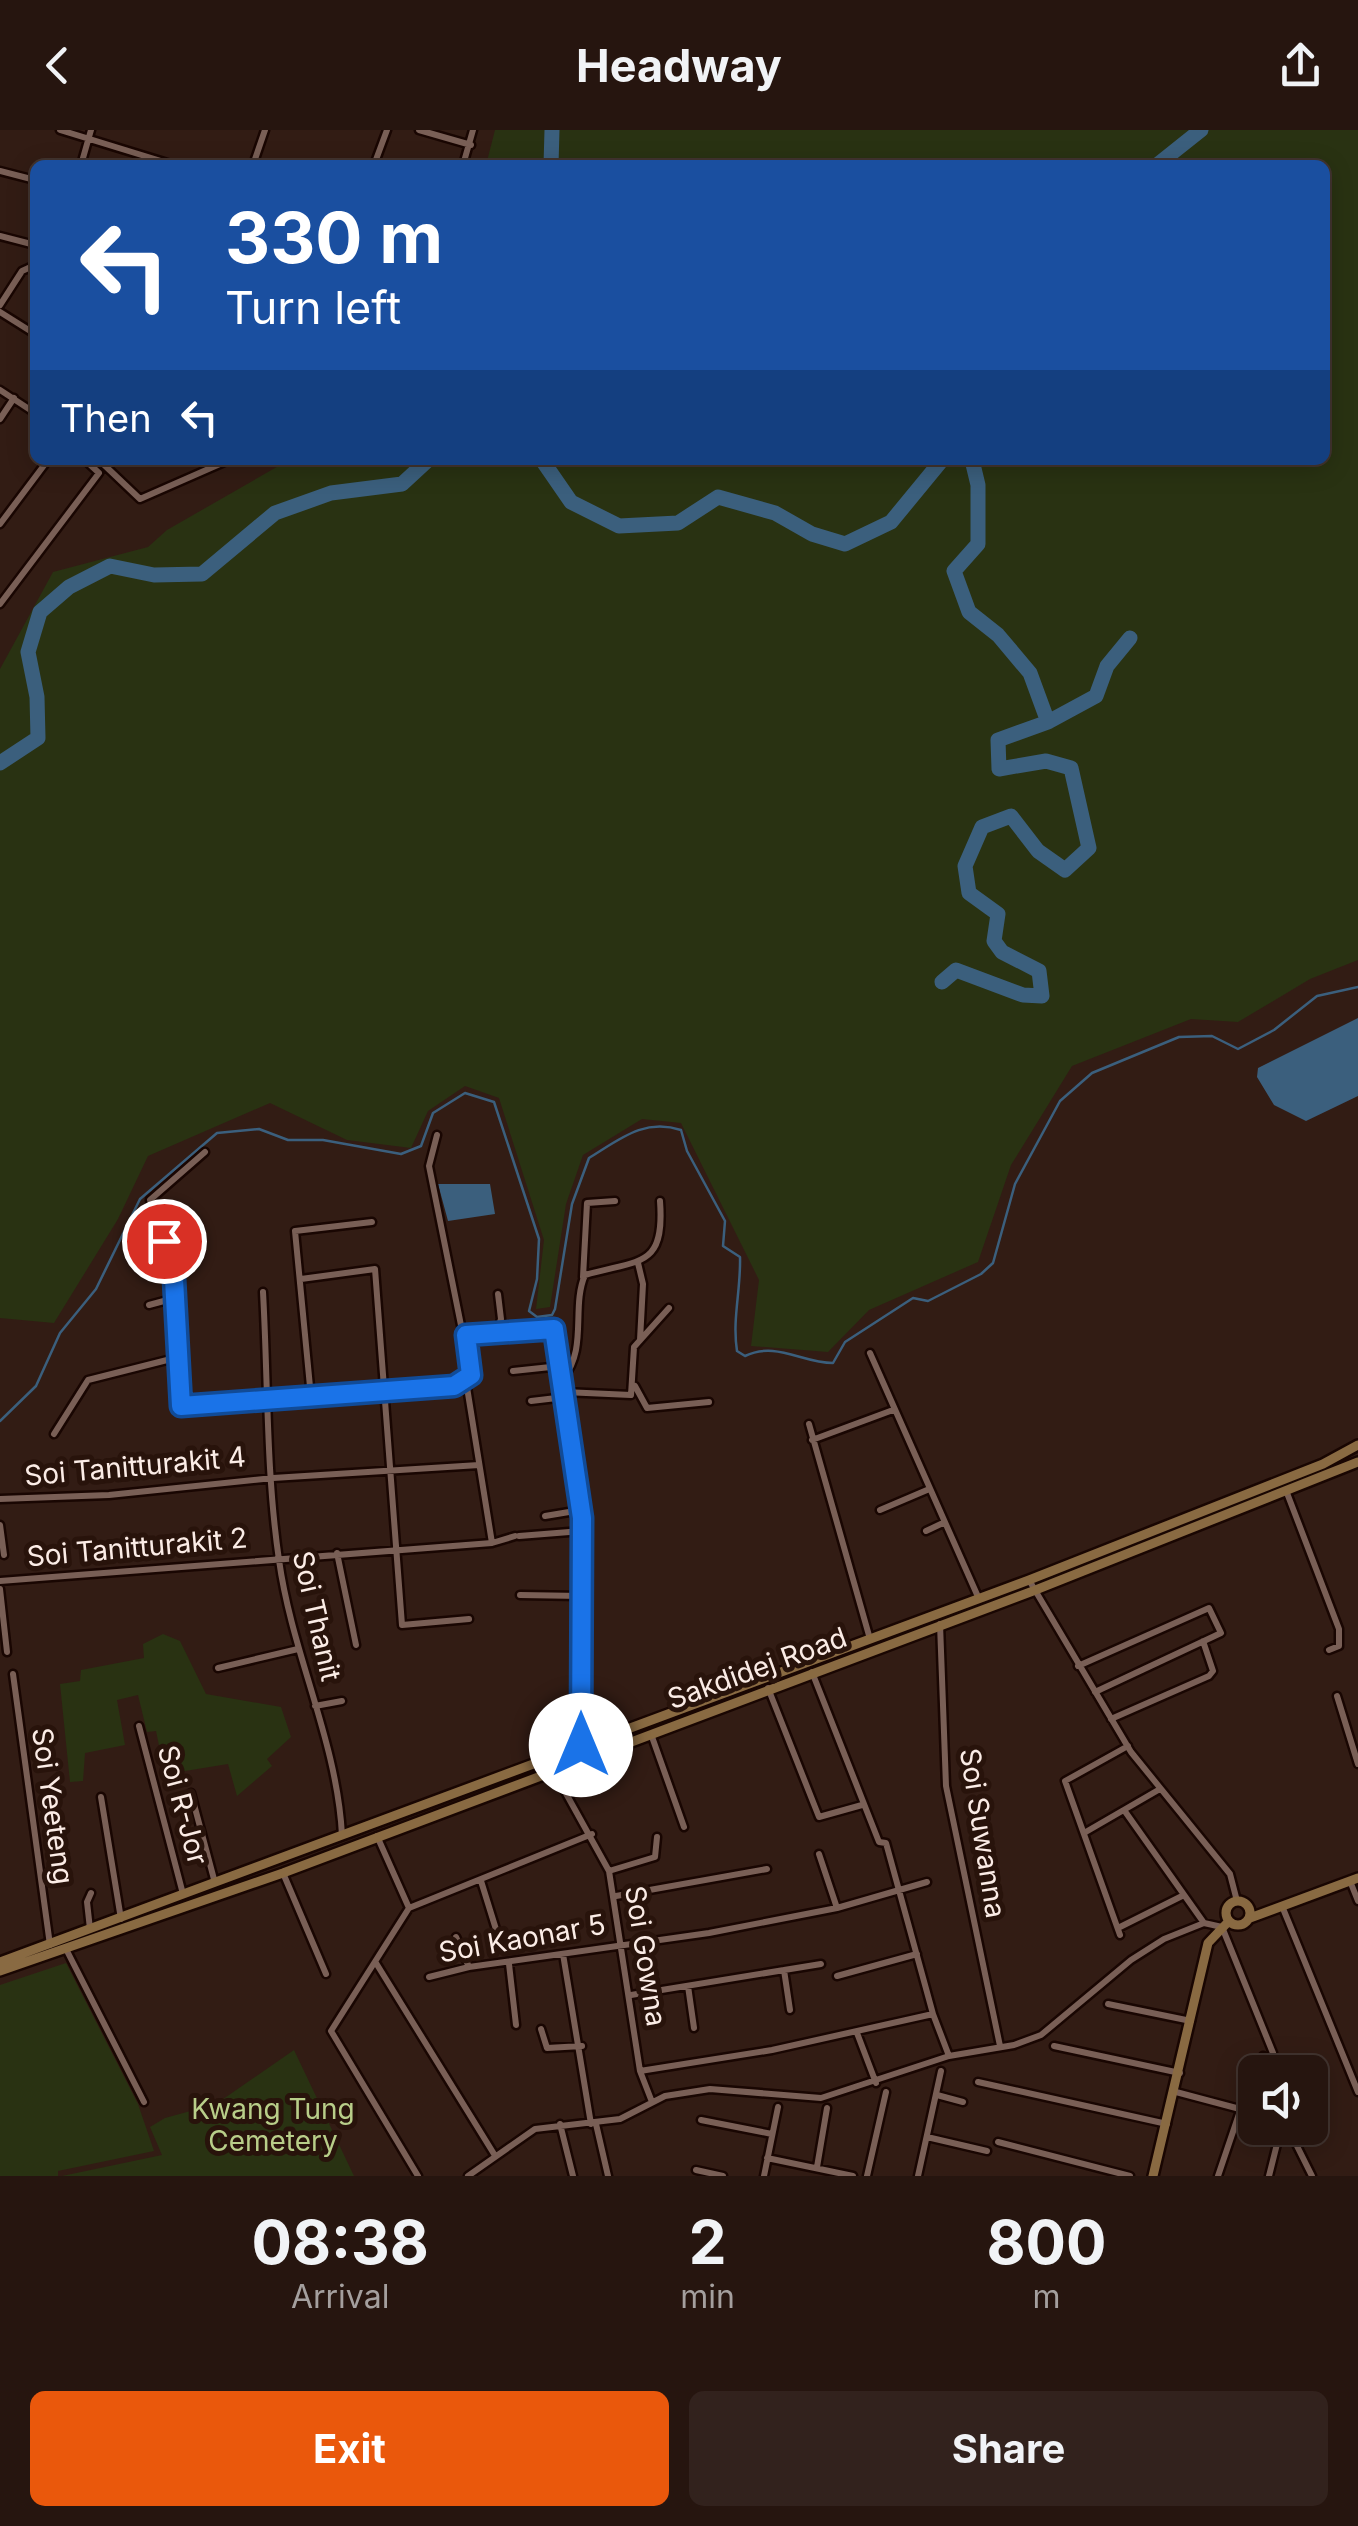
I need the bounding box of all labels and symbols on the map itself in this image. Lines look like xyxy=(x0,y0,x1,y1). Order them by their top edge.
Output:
pin xyxy=(122,1199,207,1284)
street label: Soi Tanitturakit 4 xyxy=(23,1439,247,1493)
street label: Soi Tanitturakit 2 xyxy=(25,1520,249,1574)
street label: Soi Thanit xyxy=(286,1548,348,1684)
street label: Sakdidej Road xyxy=(663,1620,851,1716)
position arrow xyxy=(529,1693,633,1797)
street label: Soi Yeeteng xyxy=(25,1725,81,1887)
street label: Soi R-Jor xyxy=(151,1742,215,1868)
street label: Soi Suwanna xyxy=(953,1746,1013,1920)
street label: Soi Gowna xyxy=(618,1883,674,2029)
street label: Soi Kaonar 5 xyxy=(436,1907,608,1969)
park label: Kwang Tung Cemetery xyxy=(191,2092,355,2158)

